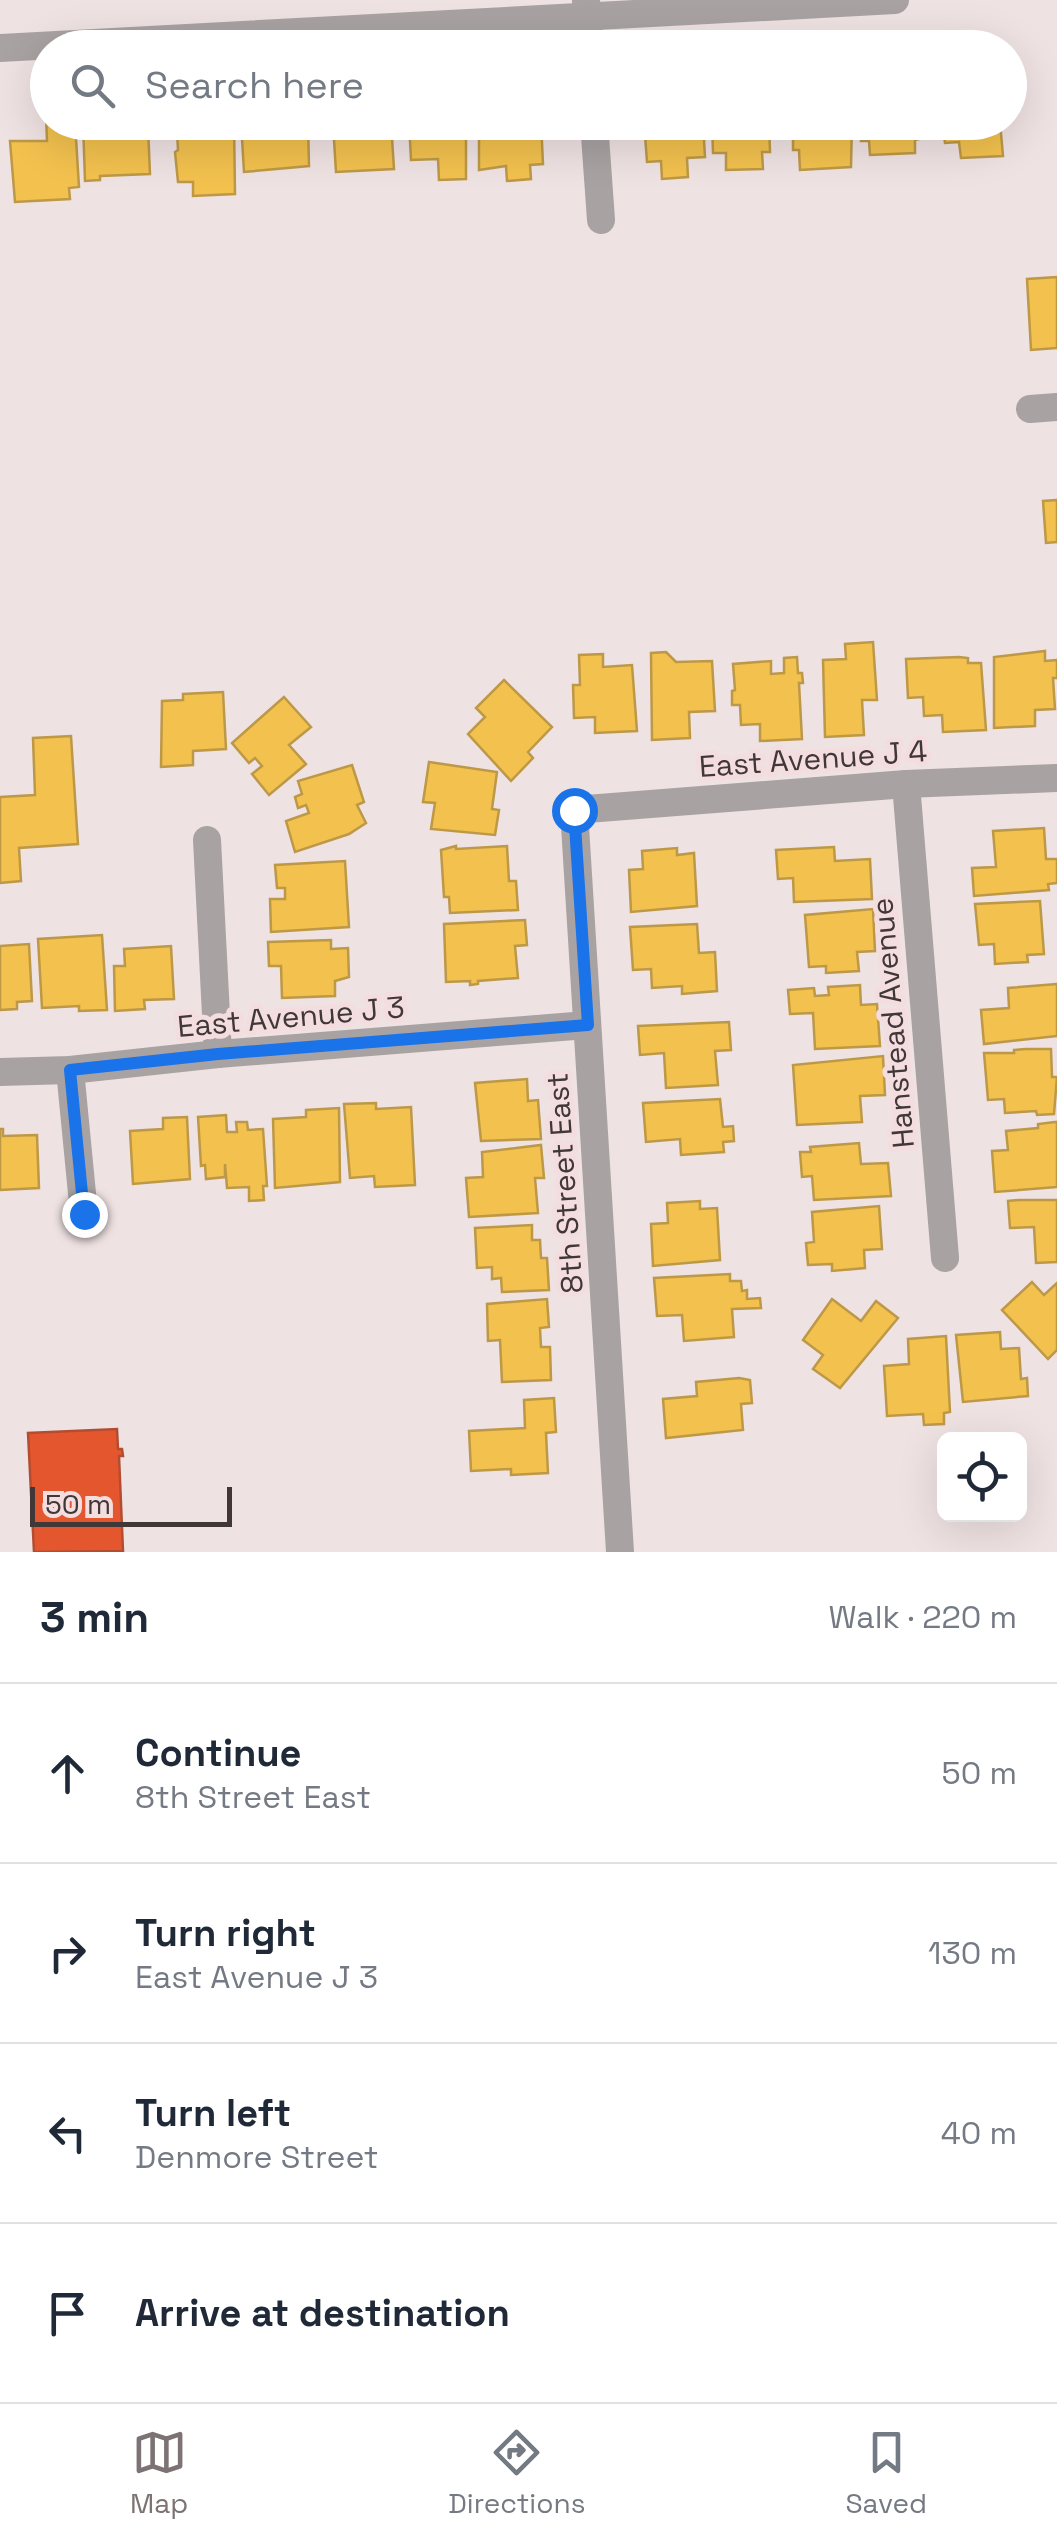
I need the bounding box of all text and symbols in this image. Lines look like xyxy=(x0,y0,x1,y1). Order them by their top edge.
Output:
search box xyxy=(30,30,1027,140)
icon: search xyxy=(65,58,120,113)
text: Search here xyxy=(145,61,364,109)
street label: East Avenue J 4 xyxy=(698,731,928,786)
route start xyxy=(552,788,598,834)
street label: Hanstead Avenue xyxy=(862,896,923,1150)
street label: East Avenue J 3 xyxy=(176,987,406,1046)
street label: 8th Street East xyxy=(537,1071,592,1295)
route end xyxy=(62,1192,108,1238)
map controls xyxy=(937,1432,1027,1522)
button: locate xyxy=(937,1432,1027,1522)
scale bar xyxy=(30,1482,232,1526)
text: 50 m xyxy=(45,1486,111,1522)
text: 3 min xyxy=(40,1591,149,1644)
text: Walk · 220 m xyxy=(829,1597,1017,1637)
text: Continue xyxy=(135,1729,301,1777)
icon: ahead xyxy=(40,1746,95,1801)
text: 50 m xyxy=(942,1753,1017,1793)
text: 8th Street East xyxy=(135,1777,371,1817)
text: Turn right xyxy=(135,1909,316,1957)
icon: right xyxy=(40,1926,95,1981)
text: 130 m xyxy=(928,1933,1017,1973)
text: East Avenue J 3 xyxy=(135,1957,378,1997)
text: Turn left xyxy=(135,2089,291,2137)
icon: left xyxy=(40,2106,95,2161)
text: 40 m xyxy=(941,2113,1017,2153)
text: Denmore Street xyxy=(135,2137,379,2177)
icon: arrive xyxy=(40,2286,95,2341)
text: Arrive at destination xyxy=(135,2289,510,2337)
tab: Map xyxy=(130,2425,188,2521)
tab: Directions xyxy=(448,2425,585,2521)
tab: Saved xyxy=(845,2425,927,2521)

